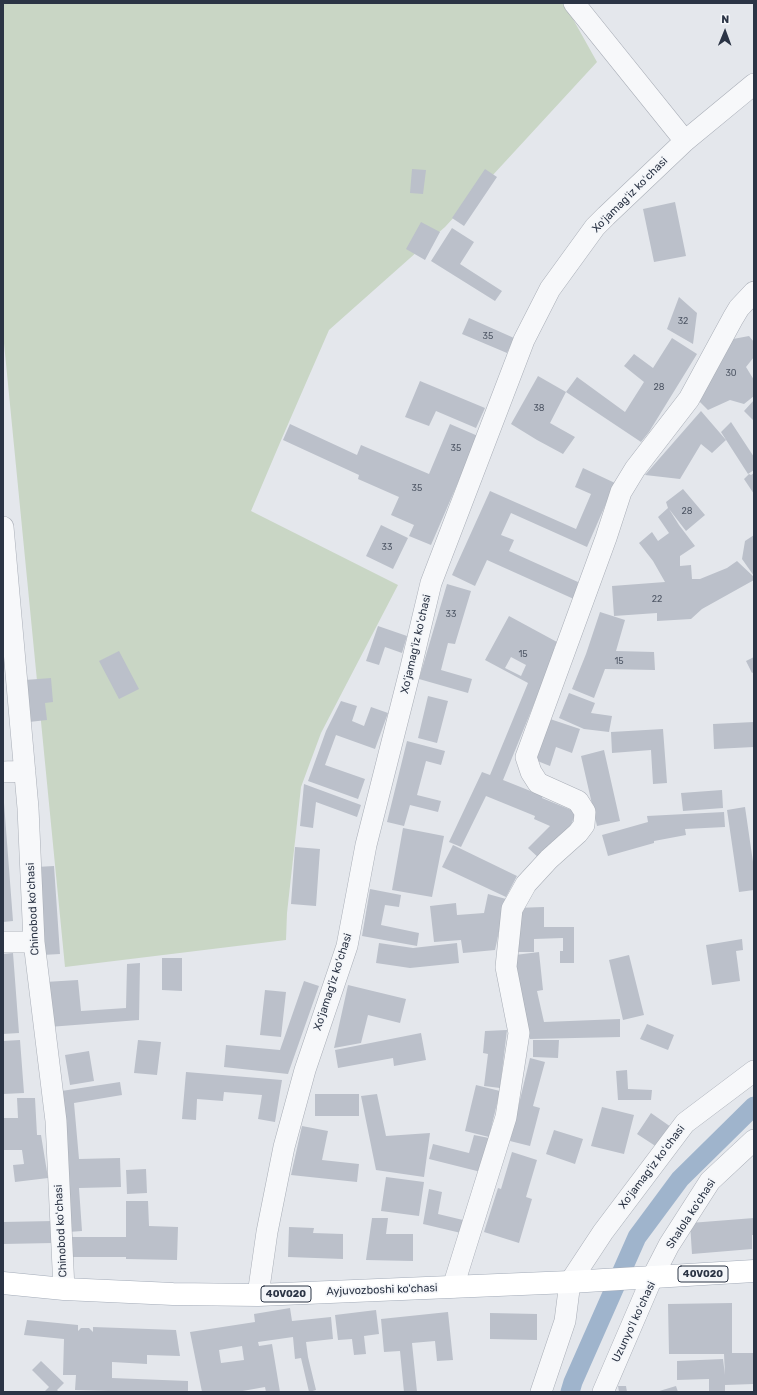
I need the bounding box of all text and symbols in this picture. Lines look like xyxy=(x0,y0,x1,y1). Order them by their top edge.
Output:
north arrow xyxy=(705,12,745,52)
text: N xyxy=(721,13,729,26)
street label: Xoʻjamagʻiz koʻchasi xyxy=(589,154,671,236)
house number: 32 xyxy=(678,316,688,326)
house number: 35 xyxy=(483,331,493,341)
house number: 30 xyxy=(725,368,737,378)
house number: 28 xyxy=(653,382,665,392)
house number: 38 xyxy=(533,403,545,413)
house number: 35 xyxy=(451,443,461,453)
house number: 35 xyxy=(412,483,422,493)
house number: 28 xyxy=(681,506,693,516)
house number: 33 xyxy=(382,542,392,552)
street label: Xoʻjamagʻiz koʻchasi xyxy=(398,593,434,695)
house number: 22 xyxy=(652,594,662,604)
house number: 33 xyxy=(446,609,456,619)
house number: 15 xyxy=(518,649,528,659)
house number: 15 xyxy=(614,656,624,666)
street label: Chinobod koʻchasi xyxy=(24,862,42,956)
street label: Xoʻjamagʻiz koʻchasi xyxy=(311,932,355,1032)
street label: Xoʻjamagʻiz koʻchasi xyxy=(616,1123,688,1211)
street label: Shalola ko'chasi xyxy=(664,1177,718,1251)
street label: Chinobod koʻchasi xyxy=(52,1184,70,1278)
road number: 40V020 xyxy=(678,1266,728,1282)
street label: Uzunyoʻl koʻchasi xyxy=(609,1279,659,1365)
street label: Ayjuvozboshi ko'chasi xyxy=(326,1281,438,1299)
road number: 40V020 xyxy=(261,1286,311,1302)

